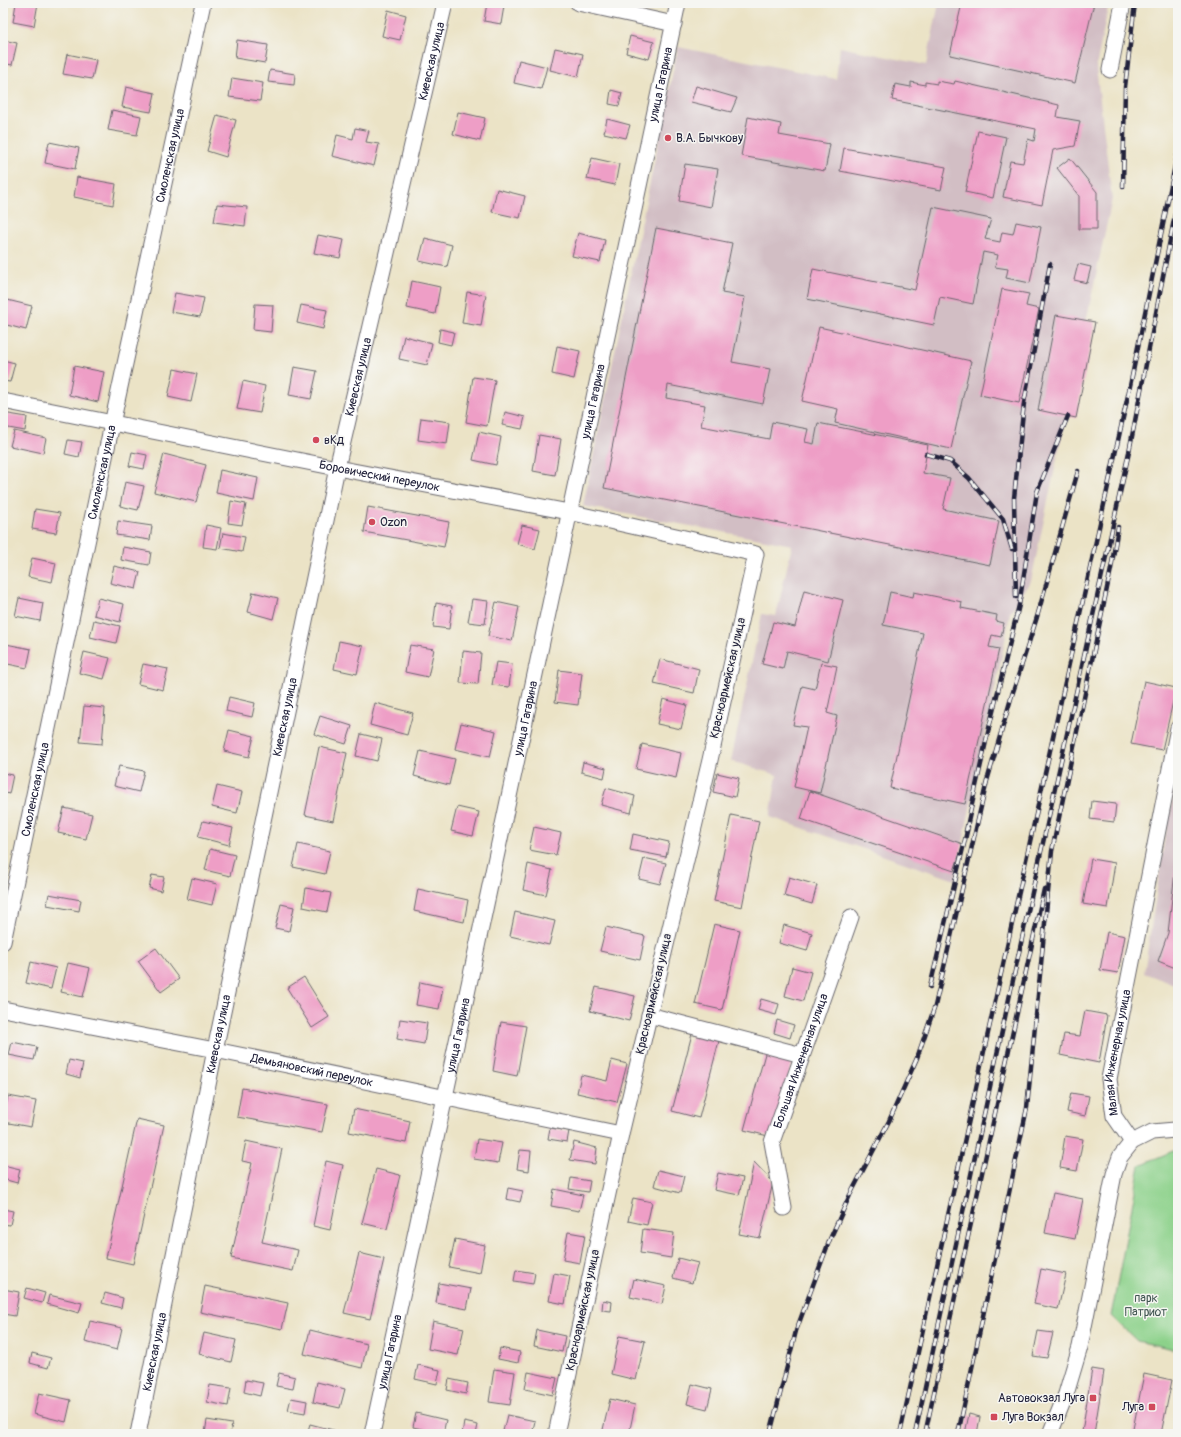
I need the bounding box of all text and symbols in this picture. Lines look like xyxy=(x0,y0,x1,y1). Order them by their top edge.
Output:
street label: Киевская улица xyxy=(415,20,448,102)
street label: улица Гагарина xyxy=(645,45,676,124)
street label: Смоленская улица xyxy=(153,107,188,204)
place label: В.А. Бычкову xyxy=(676,131,743,146)
marker: В.А. Бычкову xyxy=(663,133,673,143)
street label: Киевская улица xyxy=(342,336,375,417)
street label: улица Гагарина xyxy=(578,362,608,441)
street label: Смоленская улица xyxy=(85,423,119,521)
place label: вКд xyxy=(324,433,345,448)
marker: вКд xyxy=(311,435,321,445)
street label: Боровический переулок xyxy=(318,457,441,495)
place label: Ozon xyxy=(380,515,407,530)
marker: Ozon xyxy=(367,517,377,527)
street label: Красноармейская улица xyxy=(707,616,749,740)
street label: Киевская улица xyxy=(269,676,300,758)
street label: улица Гагарина xyxy=(510,679,541,758)
street label: Смоленская улица xyxy=(18,740,52,838)
street label: Красноармейская улица xyxy=(633,932,675,1056)
street label: Малая Инженерная улица xyxy=(1101,988,1134,1117)
street label: Большая Инженерная улица xyxy=(770,991,831,1130)
street label: Киевская улица xyxy=(203,993,234,1075)
street label: улица Гагарина xyxy=(443,996,474,1075)
street label: Демьяновский переулок xyxy=(249,1050,374,1090)
street label: Красноармейская улица xyxy=(563,1248,603,1372)
park label: парк Патриот xyxy=(1125,1291,1167,1320)
street label: Киевская улица xyxy=(139,1310,170,1392)
street label: улица Гагарина xyxy=(374,1313,405,1392)
place label: Автовокзал Луга xyxy=(998,1391,1085,1406)
marker: Автовокзал Луга xyxy=(1088,1393,1098,1403)
place label: Луга xyxy=(1121,1400,1144,1415)
marker: Луга xyxy=(1147,1402,1157,1412)
place label: Луга Вокзал xyxy=(1001,1410,1064,1425)
marker: Луга Вокзал xyxy=(989,1412,999,1422)

